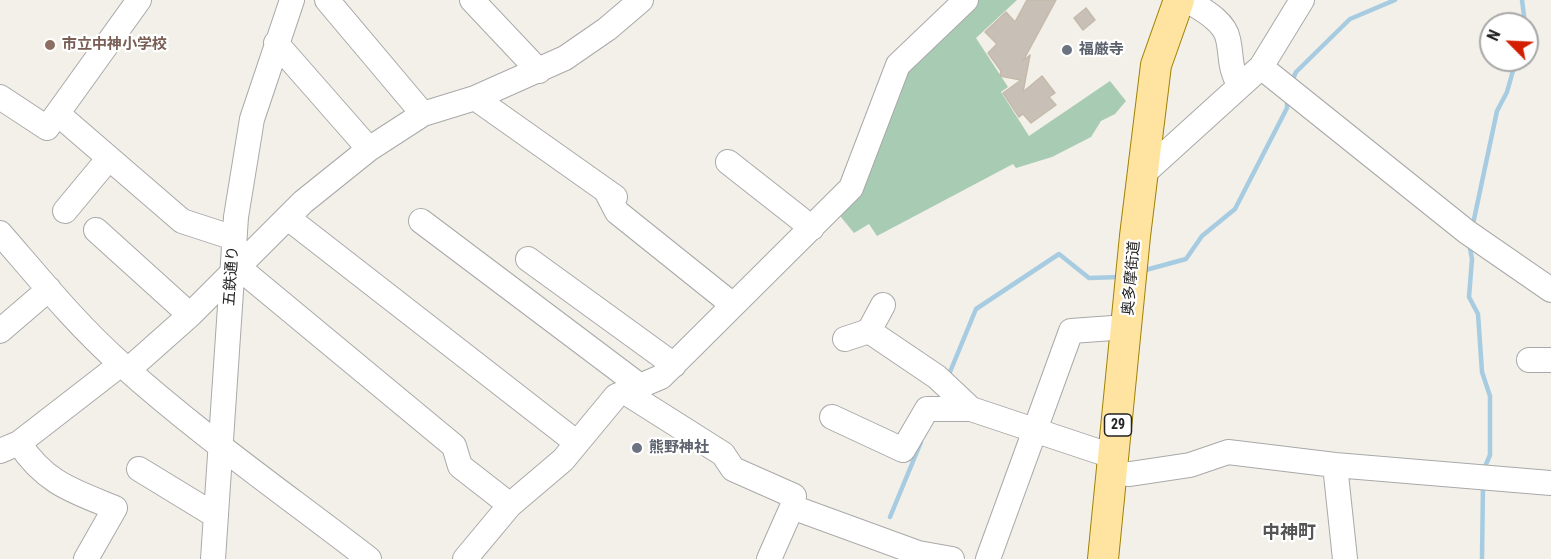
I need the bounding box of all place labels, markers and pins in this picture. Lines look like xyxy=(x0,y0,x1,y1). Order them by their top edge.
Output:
place label: 市立中神小学校 xyxy=(62,36,167,54)
marker: 市立中神小学校 xyxy=(43,38,57,52)
place label: 福厳寺 xyxy=(1079,41,1124,59)
marker: 福厳寺 xyxy=(1060,43,1074,57)
place label: 熊野神社 xyxy=(649,439,709,457)
marker: 熊野神社 xyxy=(630,441,644,455)

